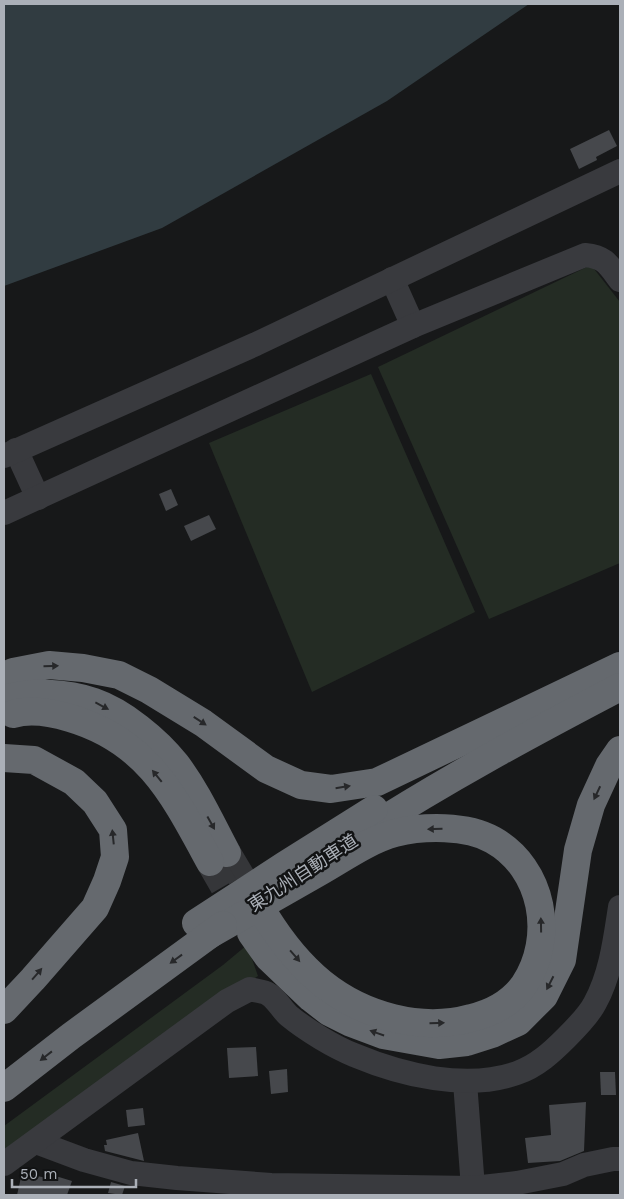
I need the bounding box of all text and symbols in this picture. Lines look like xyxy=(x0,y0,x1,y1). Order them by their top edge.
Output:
one-way arrow xyxy=(43,662,59,670)
one-way arrow xyxy=(96,702,109,711)
one-way arrow xyxy=(193,717,207,726)
one-way arrow xyxy=(152,769,163,782)
one-way arrow xyxy=(336,783,352,791)
one-way arrow xyxy=(593,786,601,800)
one-way arrow xyxy=(207,816,215,830)
one-way arrow xyxy=(427,826,443,834)
one-way arrow xyxy=(109,829,117,845)
street label: 東九州自動車道 xyxy=(244,829,361,916)
one-way arrow xyxy=(537,916,545,932)
one-way arrow xyxy=(289,950,300,962)
one-way arrow xyxy=(170,953,183,964)
one-way arrow xyxy=(31,969,43,981)
one-way arrow xyxy=(546,976,554,990)
one-way arrow xyxy=(429,1018,445,1026)
one-way arrow xyxy=(369,1029,384,1037)
one-way arrow xyxy=(40,1050,53,1061)
scale bar xyxy=(12,1156,136,1188)
text: 50 m xyxy=(20,1165,57,1183)

